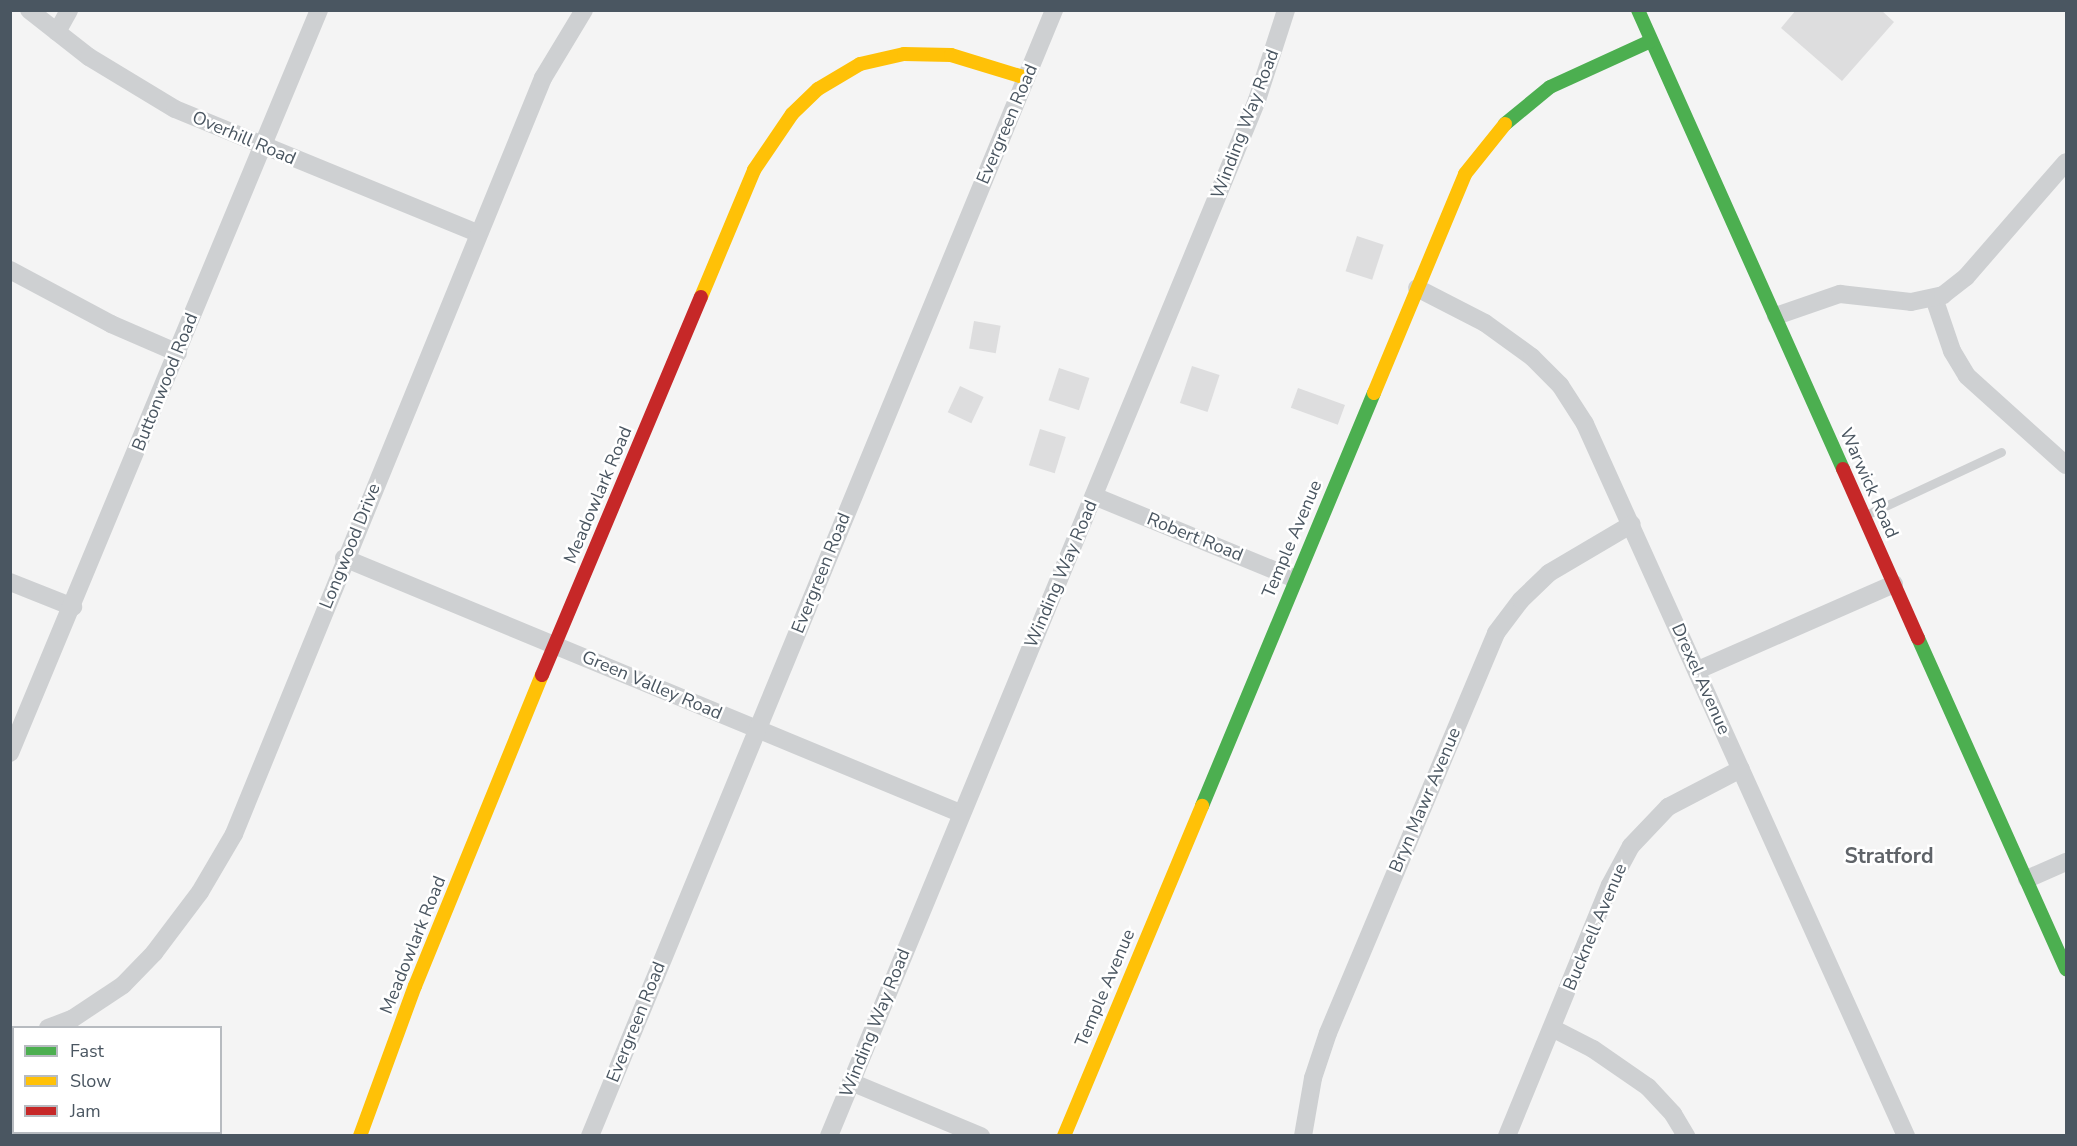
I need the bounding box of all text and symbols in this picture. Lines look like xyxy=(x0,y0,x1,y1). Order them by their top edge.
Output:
street label: Winding Way Road xyxy=(1207,46,1283,202)
street label: Evergreen Road xyxy=(972,61,1042,187)
street label: Overhill Road xyxy=(189,106,299,170)
street label: Buttonwood Road xyxy=(128,310,202,454)
street label: Meadowlark Road xyxy=(559,423,637,567)
street label: Warwick Road xyxy=(1835,424,1903,542)
street label: Temple Avenue xyxy=(1258,477,1326,601)
street label: Longwood Drive xyxy=(315,480,385,612)
street label: Winding Way Road xyxy=(1020,497,1102,651)
street label: Robert Road xyxy=(1144,508,1246,566)
street label: Evergreen Road xyxy=(787,510,855,636)
street label: Drexel Avenue xyxy=(1667,620,1735,738)
street label: Green Valley Road xyxy=(579,646,725,724)
street label: Bryn Mawr Avenue xyxy=(1385,724,1465,876)
district label: Stratford xyxy=(1845,843,1933,869)
street label: Bucknell Avenue xyxy=(1559,860,1631,994)
street label: Meadowlark Road xyxy=(375,873,451,1017)
street label: Temple Avenue xyxy=(1071,926,1139,1050)
street label: Winding Way Road xyxy=(835,946,915,1100)
street label: Evergreen Road xyxy=(602,959,670,1085)
legend xyxy=(12,1026,222,1134)
text: Fast xyxy=(70,1039,104,1063)
text: Slow xyxy=(70,1069,111,1093)
text: Jam xyxy=(70,1099,101,1123)

